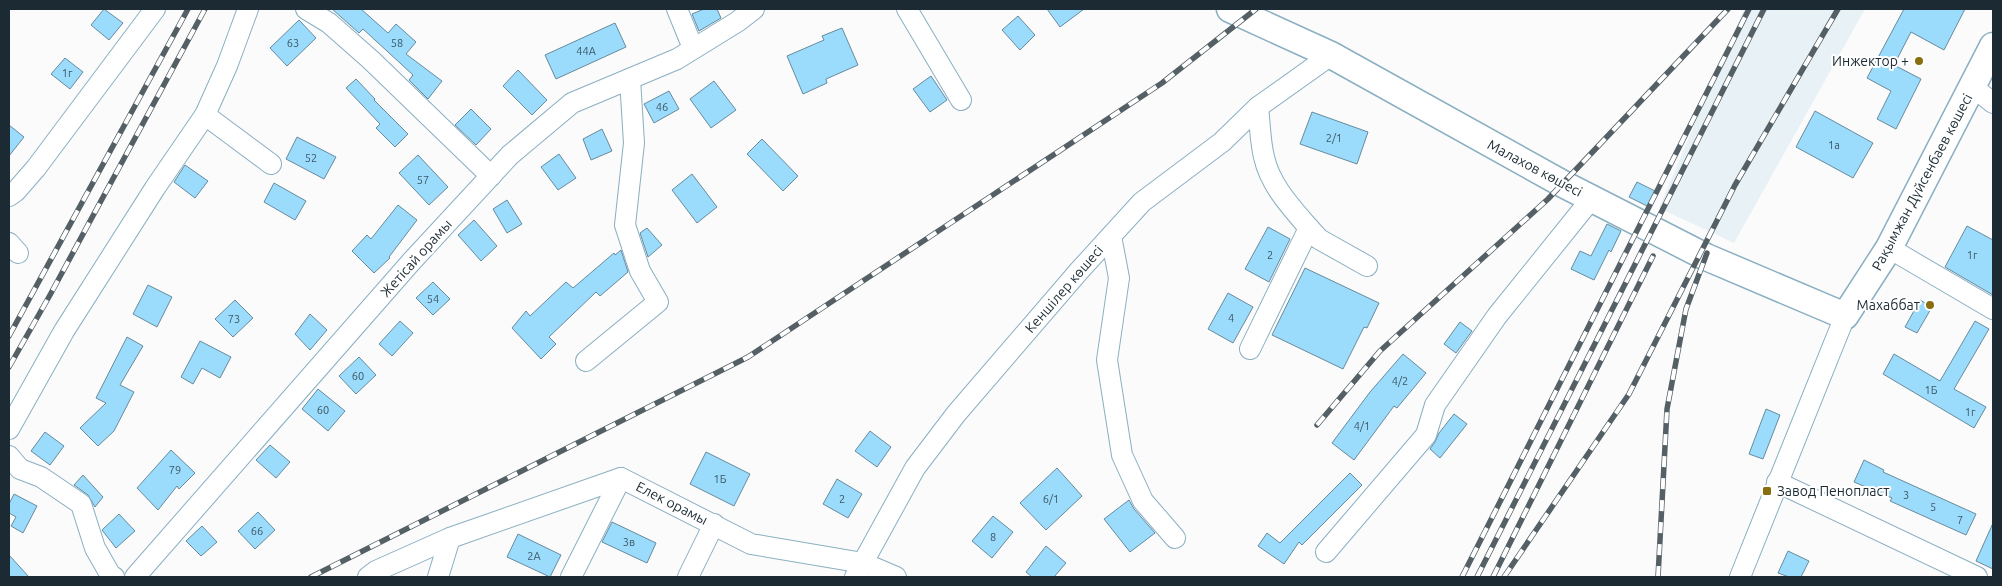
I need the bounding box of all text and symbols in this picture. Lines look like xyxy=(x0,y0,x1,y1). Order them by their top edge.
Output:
house number: 63 xyxy=(287,37,299,49)
house number: 58 xyxy=(391,37,403,49)
house number: 44А xyxy=(576,45,597,57)
place label: Инжектор + xyxy=(1832,53,1909,69)
marker: Инжектор + xyxy=(1913,55,1925,67)
house number: 1г xyxy=(62,67,73,79)
street label: Рақымжан Дүйсенбаев көшесі xyxy=(1868,91,1976,273)
house number: 46 xyxy=(656,101,668,113)
house number: 2/1 xyxy=(1326,132,1342,144)
street label: Малахов көшесі xyxy=(1485,136,1585,200)
house number: 1а xyxy=(1828,139,1840,151)
house number: 52 xyxy=(305,152,317,164)
house number: 57 xyxy=(417,174,429,186)
street label: Жетісай орамы xyxy=(377,216,455,300)
street label: Кеншілер көшесі xyxy=(1022,242,1106,336)
house number: 2 xyxy=(1267,249,1273,261)
house number: 1г xyxy=(1967,249,1978,261)
house number: 54 xyxy=(427,293,439,305)
place label: Махаббат xyxy=(1857,297,1920,313)
marker: Махаббат xyxy=(1924,299,1936,311)
house number: 4 xyxy=(1228,312,1234,324)
house number: 73 xyxy=(228,313,240,325)
house number: 60 xyxy=(352,370,364,382)
house number: 4/2 xyxy=(1392,375,1408,387)
house number: 1Б xyxy=(1925,384,1938,396)
house number: 60 xyxy=(317,404,329,416)
house number: 1г xyxy=(1965,406,1976,418)
house number: 4/1 xyxy=(1354,420,1370,432)
house number: 79 xyxy=(169,464,181,476)
house number: 1Б xyxy=(714,473,727,485)
street label: Елек орамы xyxy=(633,478,711,528)
place label: Завод Пенопласт xyxy=(1777,483,1889,499)
marker: Завод Пенопласт xyxy=(1761,485,1773,497)
house number: 3 xyxy=(1903,489,1909,501)
house number: 2 xyxy=(839,493,845,505)
house number: 6/1 xyxy=(1043,493,1059,505)
house number: 5 xyxy=(1930,501,1936,513)
house number: 7 xyxy=(1957,514,1963,526)
house number: 66 xyxy=(251,525,263,537)
house number: 8 xyxy=(990,531,996,543)
house number: 3в xyxy=(623,536,635,548)
house number: 2А xyxy=(527,550,542,562)

